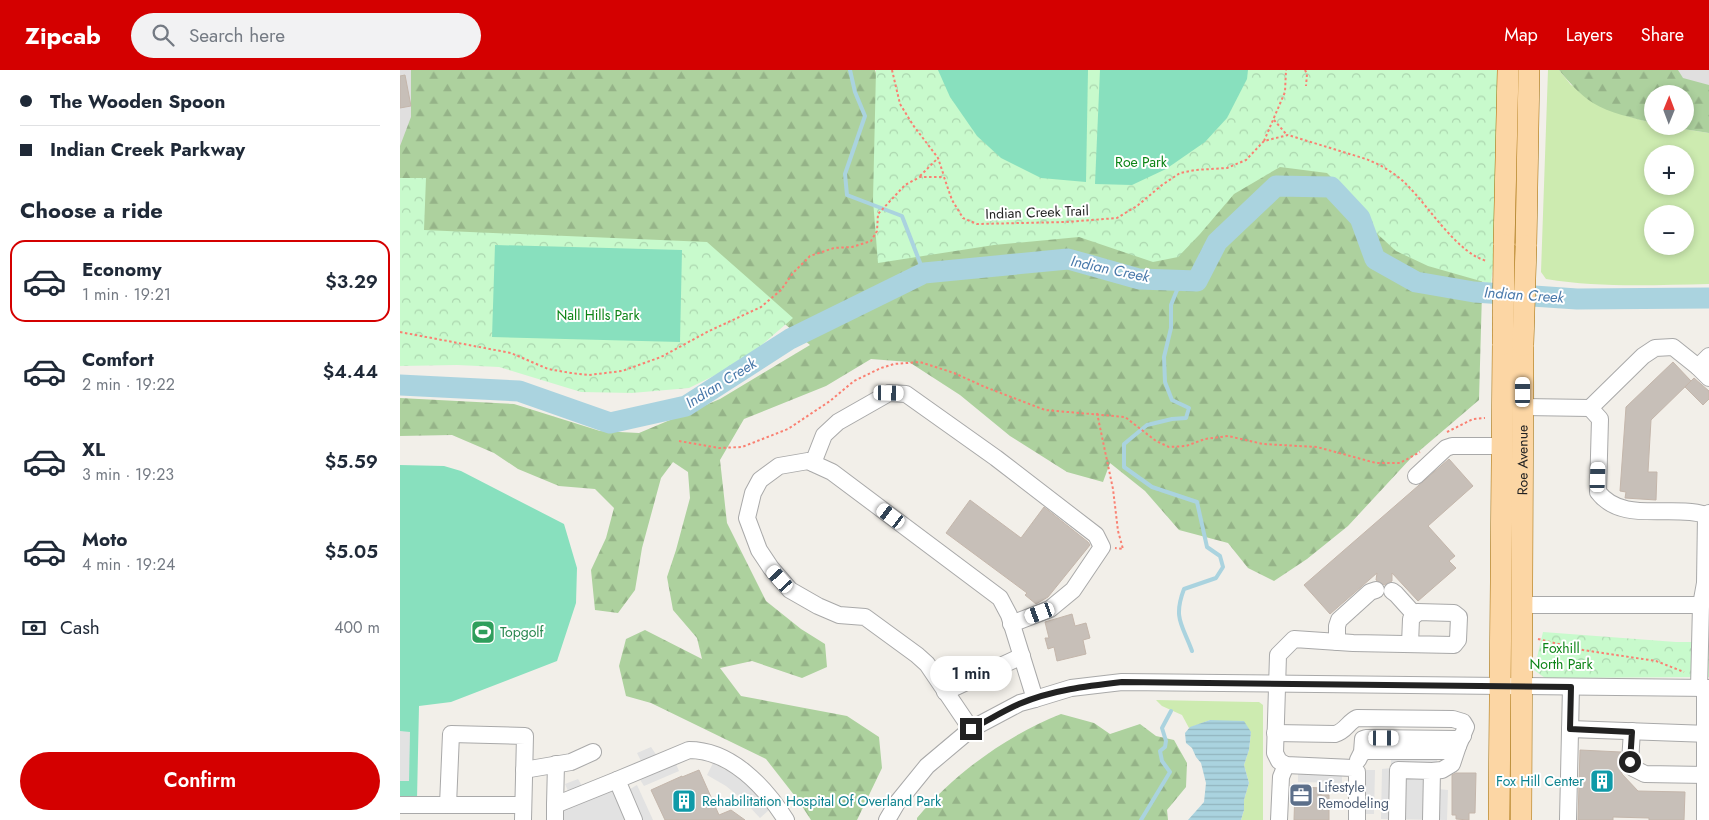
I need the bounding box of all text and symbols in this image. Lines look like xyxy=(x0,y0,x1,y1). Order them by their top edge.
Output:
search box xyxy=(131,13,481,58)
text: Zipcab xyxy=(25,18,101,53)
icon: search xyxy=(149,21,177,49)
text: Search here xyxy=(189,22,285,49)
text: Map xyxy=(1504,22,1538,48)
text: Layers xyxy=(1566,22,1613,48)
text: Share xyxy=(1641,22,1684,48)
north arrow xyxy=(1644,85,1694,135)
map controls xyxy=(1644,85,1694,255)
text: The Wooden Spoon xyxy=(50,88,225,115)
text: Indian Creek Parkway xyxy=(50,136,245,163)
button: + xyxy=(1644,145,1694,195)
park label: Roe Park xyxy=(1115,152,1168,172)
text: Choose a ride xyxy=(20,194,163,226)
street label: Indian Creek Trail xyxy=(985,200,1089,224)
button: − xyxy=(1644,205,1694,255)
water label: Indian Creek xyxy=(1069,250,1152,288)
text: Economy xyxy=(82,256,162,283)
icon: car xyxy=(22,259,67,304)
text: $3.29 xyxy=(325,268,378,295)
water label: Indian Creek xyxy=(1483,281,1565,309)
text: 1 min · 19:21 xyxy=(82,283,171,306)
park label: Nall Hills Park xyxy=(556,305,640,325)
text: Comfort xyxy=(82,346,154,373)
icon: car xyxy=(22,349,67,394)
water label: Indian Creek xyxy=(681,352,761,413)
text: $4.44 xyxy=(323,358,378,385)
text: 2 min · 19:22 xyxy=(82,373,175,396)
car xyxy=(1515,377,1530,407)
car xyxy=(873,385,904,401)
street label: Roe Avenue xyxy=(1512,425,1533,495)
text: XL xyxy=(82,436,105,463)
icon: car xyxy=(22,439,67,484)
text: $5.59 xyxy=(325,448,378,475)
car xyxy=(1589,462,1606,492)
text: 3 min · 19:23 xyxy=(82,463,174,486)
car xyxy=(874,501,907,531)
text: Moto xyxy=(82,526,127,553)
icon: car xyxy=(22,529,67,574)
text: $5.05 xyxy=(325,538,378,565)
text: 4 min · 19:24 xyxy=(82,553,175,576)
car xyxy=(764,563,795,595)
car xyxy=(1023,601,1056,625)
icon: cash xyxy=(20,614,48,642)
text: Cash xyxy=(60,614,100,641)
text: 400 m xyxy=(334,616,380,639)
sports icon: Topgolf xyxy=(470,619,496,645)
place label: Topgolf xyxy=(500,622,545,642)
park label: Foxhill North Park xyxy=(1529,638,1593,674)
callout: 1 min xyxy=(930,656,1012,692)
text: 1 min xyxy=(952,662,990,685)
route end xyxy=(960,718,982,740)
car xyxy=(1369,731,1399,746)
route start xyxy=(1619,751,1641,773)
button: Confirm xyxy=(20,752,380,810)
building icon: Fox Hill Center xyxy=(1589,768,1615,794)
place label: Fox Hill Center xyxy=(1496,771,1584,791)
place label: Lifestyle Remodeling xyxy=(1318,777,1389,813)
office icon: Lifestyle Remodeling xyxy=(1288,782,1314,808)
building icon: Rehabilitation Hospital Of Overland Park xyxy=(671,788,697,814)
place label: Rehabilitation Hospital Of Overland Park xyxy=(702,791,942,811)

